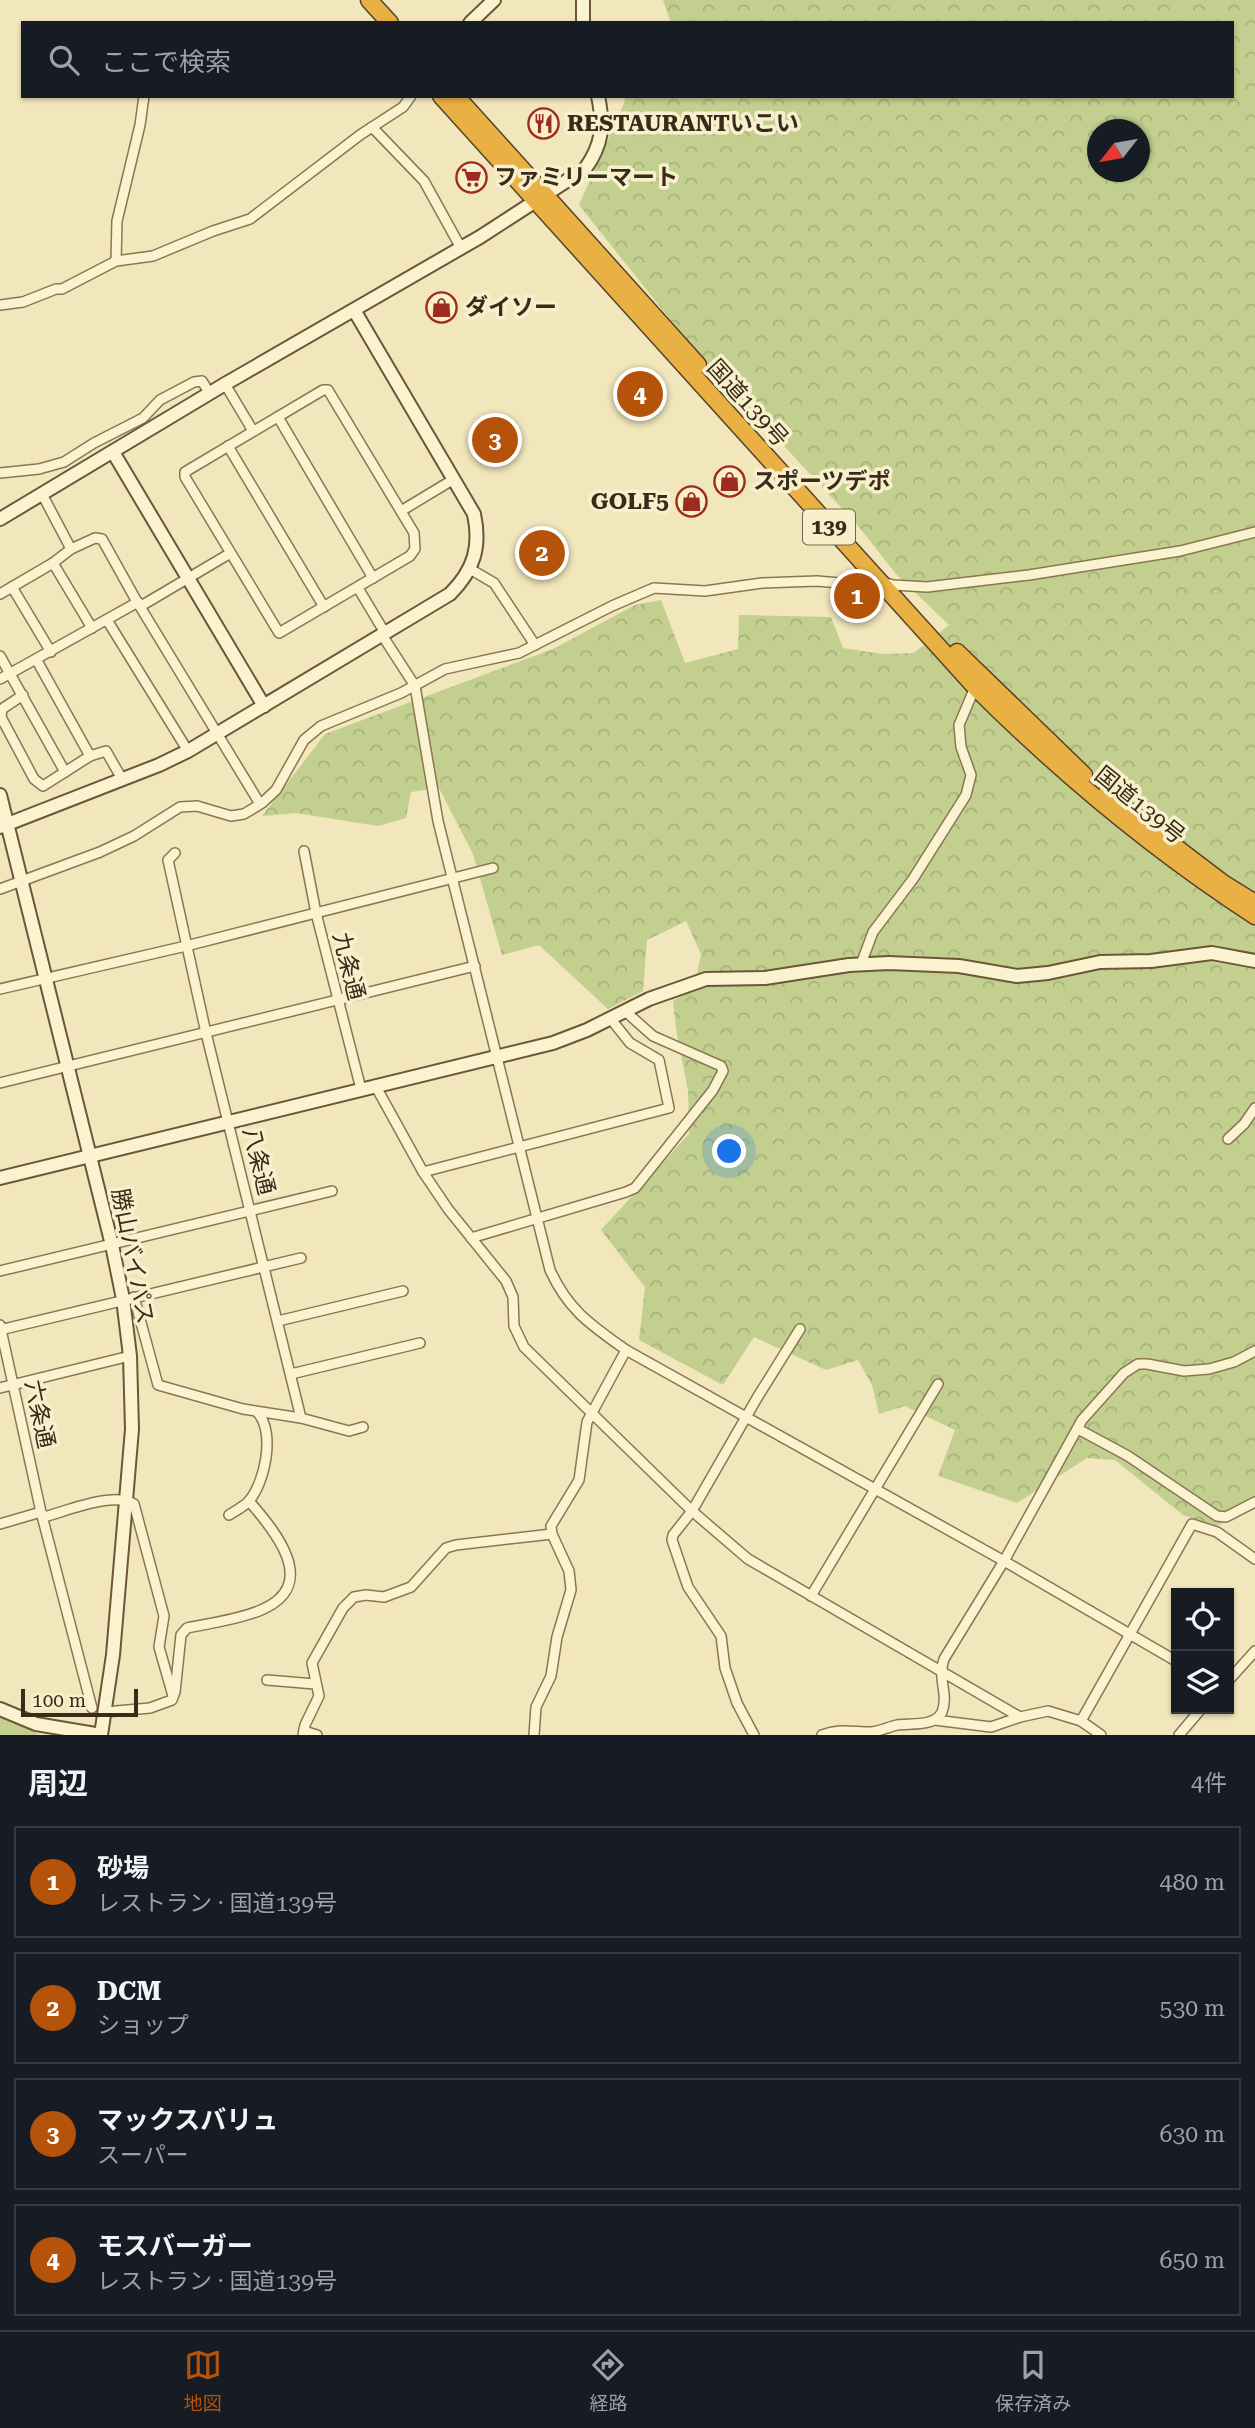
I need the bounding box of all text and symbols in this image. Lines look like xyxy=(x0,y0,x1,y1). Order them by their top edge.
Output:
search box xyxy=(21,21,1234,98)
icon: search xyxy=(45,41,83,79)
text: ここで検索 xyxy=(101,47,231,77)
restaurant icon: RESTAURANTいこい xyxy=(527,106,561,140)
place label: RESTAURANTいこい xyxy=(567,110,799,137)
north arrow xyxy=(1087,119,1150,182)
supermarket icon: ファミリーマート xyxy=(454,160,488,194)
place label: ファミリーマート xyxy=(494,164,678,191)
shop icon: ダイソー xyxy=(425,290,459,324)
place label: ダイソー xyxy=(465,294,557,321)
street label: 国道139号 xyxy=(702,354,794,452)
pin: 4 xyxy=(617,368,663,420)
pin: 3 xyxy=(472,414,518,466)
shop icon: スポーツデポ xyxy=(713,464,747,498)
place label: スポーツデポ xyxy=(753,468,891,495)
shop icon: GOLF5 xyxy=(675,484,709,518)
place label: GOLF5 xyxy=(591,488,669,515)
road number: 139 xyxy=(803,510,855,544)
pin: 2 xyxy=(519,527,565,579)
pin: 1 xyxy=(834,570,880,622)
street label: 国道139号 xyxy=(1089,761,1190,850)
street label: 九条通 xyxy=(327,929,370,1003)
street label: 八条通 xyxy=(237,1124,280,1198)
your location xyxy=(712,1134,746,1168)
street label: 勝山バイパス xyxy=(106,1186,159,1326)
street label: 六条通 xyxy=(19,1378,60,1451)
map controls xyxy=(1171,1588,1234,1714)
button: locate xyxy=(1171,1588,1234,1651)
button: layers xyxy=(1171,1651,1234,1714)
scale bar xyxy=(21,1686,138,1718)
text: 100 m xyxy=(32,1689,86,1712)
text: 周辺 xyxy=(28,1766,88,1801)
text: 4件 xyxy=(1191,1770,1227,1797)
text: 砂場 xyxy=(97,1853,149,1883)
text: 1 xyxy=(47,1869,59,1896)
text: 480 m xyxy=(1160,1869,1225,1896)
text: レストラン · 国道139号 xyxy=(97,1890,337,1917)
text: DCM xyxy=(97,1976,161,2006)
text: 2 xyxy=(47,1995,59,2022)
text: 530 m xyxy=(1160,1995,1225,2022)
text: ショップ xyxy=(97,2012,189,2039)
text: マックスバリュ xyxy=(97,2105,278,2135)
text: 3 xyxy=(47,2121,59,2148)
text: 630 m xyxy=(1160,2121,1225,2148)
text: スーパー xyxy=(97,2142,189,2169)
text: モスバーガー xyxy=(97,2231,253,2261)
text: 4 xyxy=(47,2247,59,2274)
text: 650 m xyxy=(1160,2247,1225,2274)
text: レストラン · 国道139号 xyxy=(97,2268,337,2295)
tab: 地図 xyxy=(184,2346,222,2415)
tab: 経路 xyxy=(589,2346,627,2415)
tab: 保存済み xyxy=(995,2346,1071,2415)

